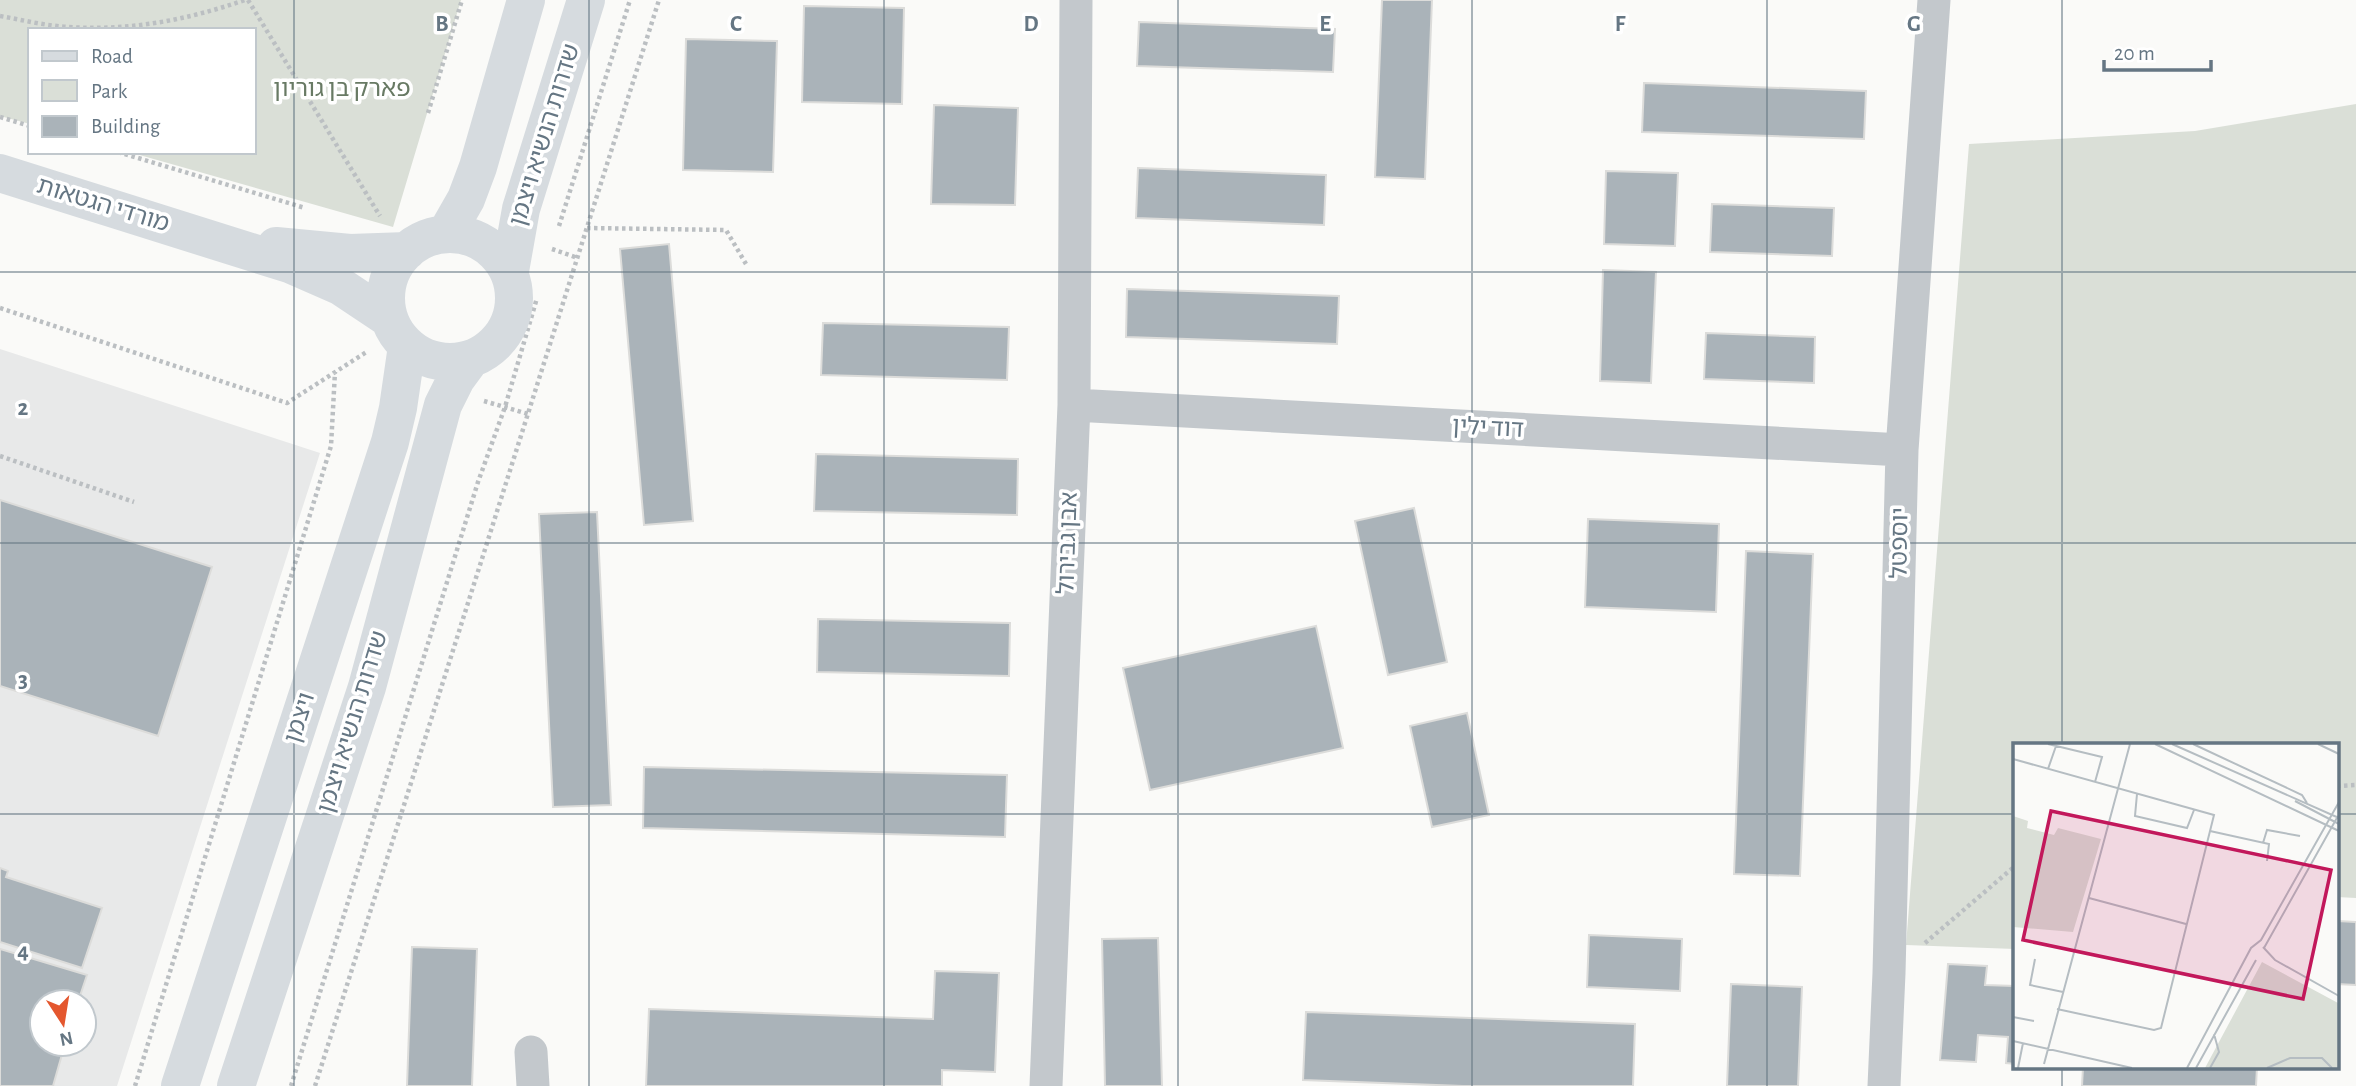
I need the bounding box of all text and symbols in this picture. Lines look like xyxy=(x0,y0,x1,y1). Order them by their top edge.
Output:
text: B xyxy=(435,13,449,36)
text: C xyxy=(730,13,742,36)
text: D xyxy=(1023,13,1039,36)
text: E xyxy=(1319,13,1331,36)
text: F xyxy=(1615,13,1626,36)
text: G xyxy=(1907,13,1921,36)
legend xyxy=(28,28,256,154)
scale bar xyxy=(2104,28,2211,72)
street label: שדרות הנשיא ויצמן xyxy=(506,41,584,229)
text: 20 m xyxy=(2114,43,2155,64)
text: Road xyxy=(91,46,133,67)
park label: פארק בן גוריון xyxy=(273,77,411,101)
text: Park xyxy=(91,81,128,102)
text: Building xyxy=(91,116,161,137)
street label: מורדי הגטאות xyxy=(34,173,172,237)
text: 2 xyxy=(18,397,29,420)
street label: דוד ילין xyxy=(1452,414,1524,442)
street label: אבן גבירול xyxy=(1054,491,1082,595)
street label: יוספטל xyxy=(1887,507,1913,579)
street label: שדרות הנשיא ויצמן xyxy=(314,628,392,816)
text: 3 xyxy=(18,669,28,692)
street label: ויצמן xyxy=(281,690,319,746)
inset map xyxy=(2013,743,2338,1068)
text: 4 xyxy=(17,940,29,963)
north arrow xyxy=(28,988,98,1058)
text: N xyxy=(58,1027,75,1049)

